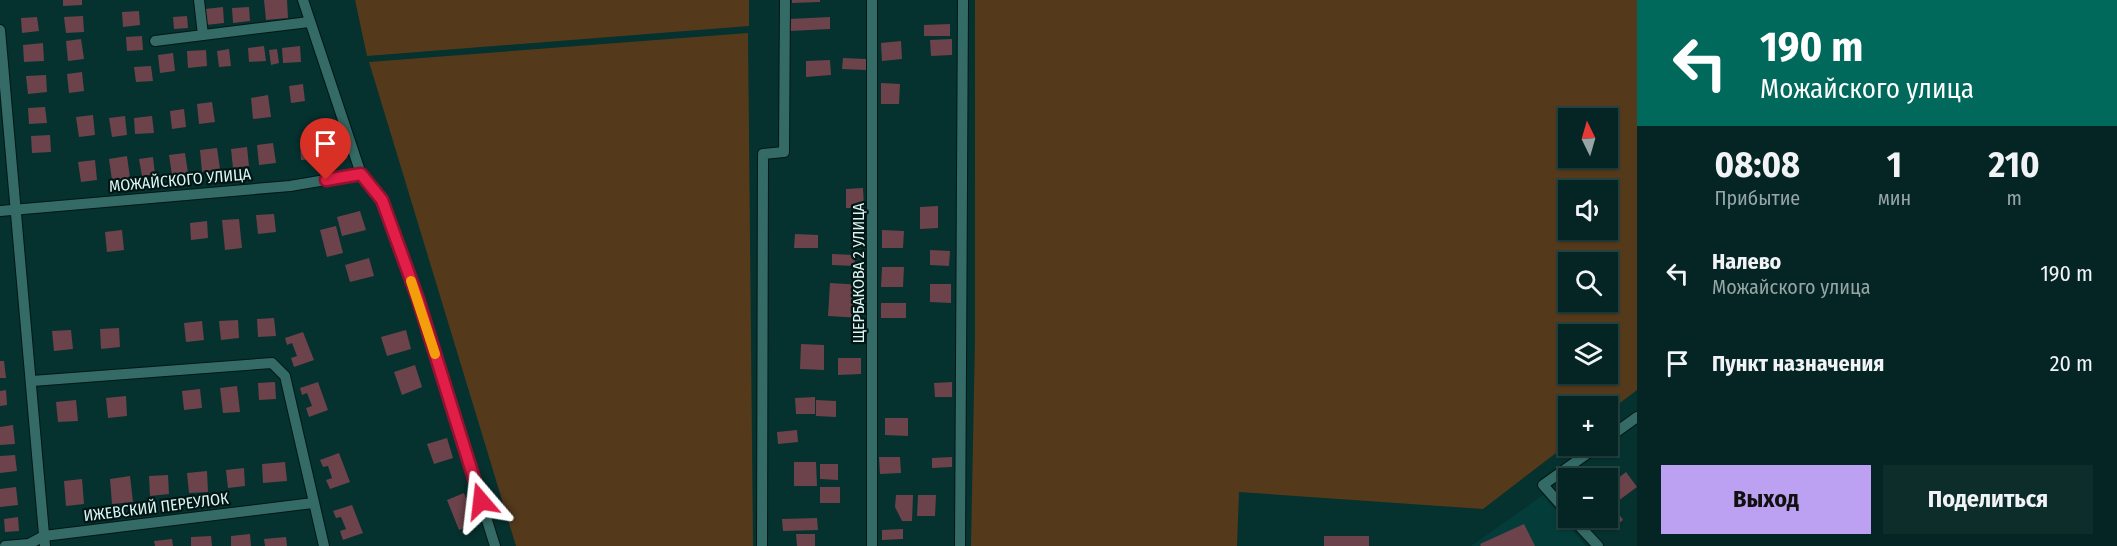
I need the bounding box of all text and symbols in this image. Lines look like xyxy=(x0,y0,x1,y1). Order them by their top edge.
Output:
text: 190 m xyxy=(1760,22,1863,72)
icon: left xyxy=(1661,24,1739,102)
text: Можайского улица xyxy=(1760,73,1974,105)
north arrow xyxy=(1558,108,1618,168)
map controls xyxy=(1558,108,1618,528)
pin xyxy=(300,118,351,180)
icon: arrive xyxy=(309,127,342,160)
text: 08:08 xyxy=(1715,143,1800,187)
text: 1 xyxy=(1887,143,1902,187)
text: 210 xyxy=(1989,143,2040,187)
street label: МОЖАЙСКОГО УЛИЦА xyxy=(108,164,252,196)
button: sound xyxy=(1558,180,1618,240)
text: Прибытие xyxy=(1714,186,1800,210)
text: мин xyxy=(1878,186,1911,210)
text: m xyxy=(2006,186,2022,210)
street label: ЩЕРБАКОВА 2 УЛИЦА xyxy=(849,202,868,343)
text: Налево xyxy=(1712,248,1781,275)
button: search xyxy=(1558,252,1618,312)
icon: left xyxy=(1661,257,1694,290)
text: 190 m xyxy=(2040,260,2093,287)
text: Можайского улица xyxy=(1712,275,1870,299)
button: layers xyxy=(1558,324,1618,384)
icon: arrive xyxy=(1661,347,1694,380)
text: Пункт назначения xyxy=(1712,350,1884,377)
text: 20 m xyxy=(2050,350,2093,377)
button: + xyxy=(1558,396,1618,456)
button: Выход xyxy=(1661,465,1871,534)
button: Поделиться xyxy=(1883,465,2093,534)
button: − xyxy=(1558,468,1618,528)
position arrow xyxy=(449,469,513,533)
street label: ИЖЕВСКИЙ ПЕРЕУЛОК xyxy=(82,489,230,525)

